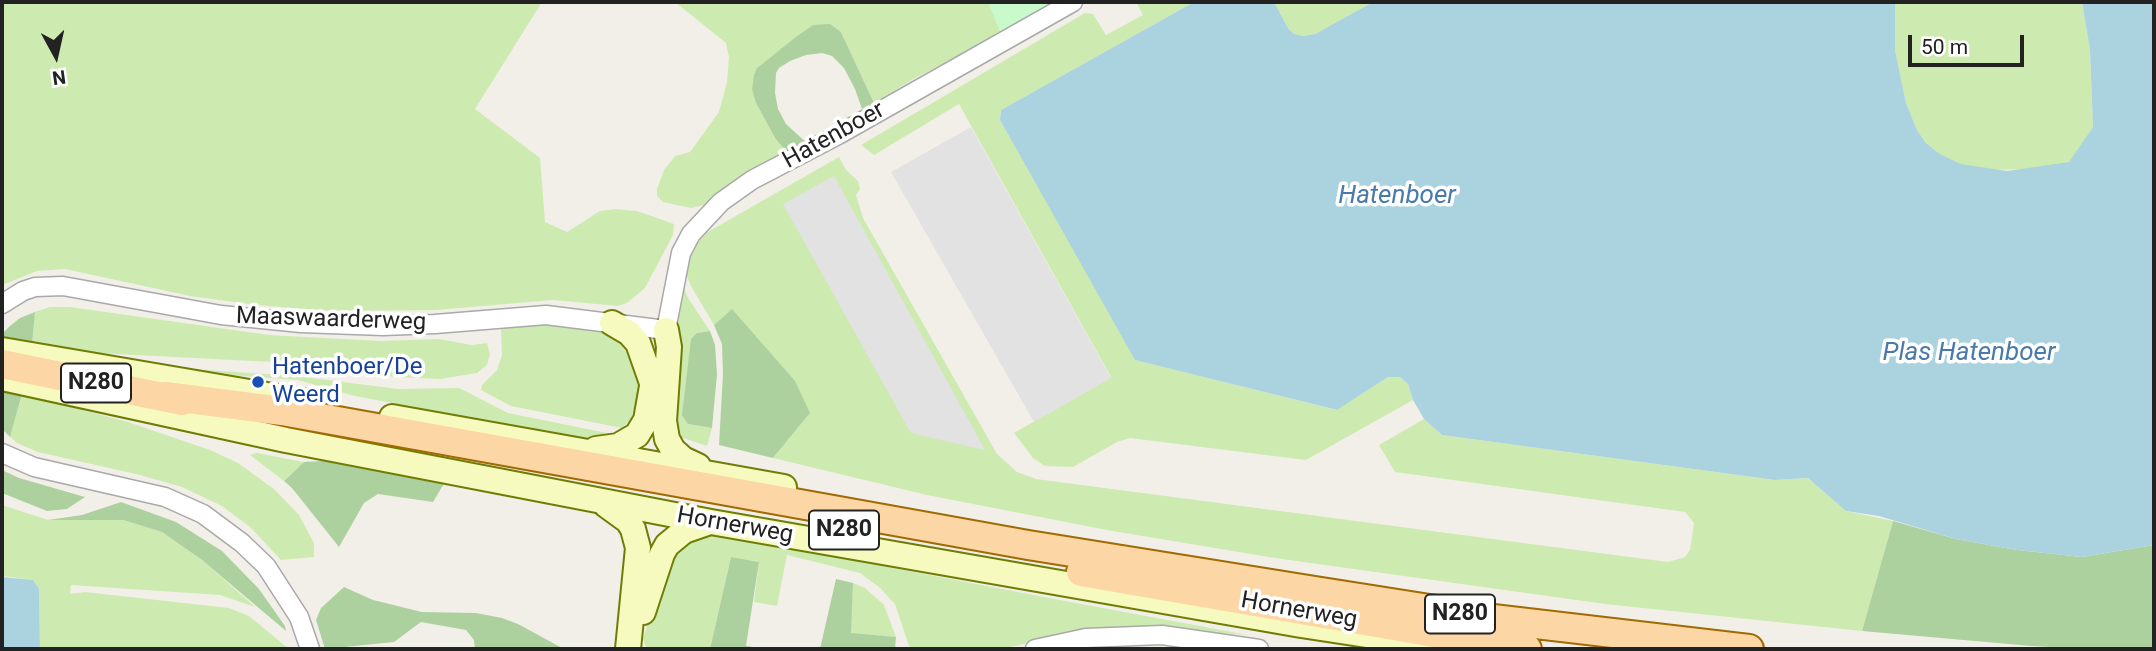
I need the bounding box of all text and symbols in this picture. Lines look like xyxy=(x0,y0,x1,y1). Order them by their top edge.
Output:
north arrow xyxy=(21,21,91,91)
scale bar xyxy=(1911,21,2026,65)
text: 50 m xyxy=(1921,35,1968,59)
text: N xyxy=(51,65,67,90)
street label: Hatenboer xyxy=(778,96,890,176)
water label: Hatenboer xyxy=(1338,180,1456,212)
street label: Maaswaarderweg xyxy=(235,302,427,338)
water label: Plas Hatenboer xyxy=(1883,337,2055,369)
place label: Hatenboer/De Weerd xyxy=(272,354,422,410)
road number: N280 xyxy=(61,364,131,402)
marker: Hatenboer/De Weerd xyxy=(250,374,266,390)
street label: Hornerweg xyxy=(675,502,795,550)
road number: N280 xyxy=(809,510,879,550)
street label: Hornerweg xyxy=(1239,587,1359,635)
road number: N280 xyxy=(1425,594,1495,634)

